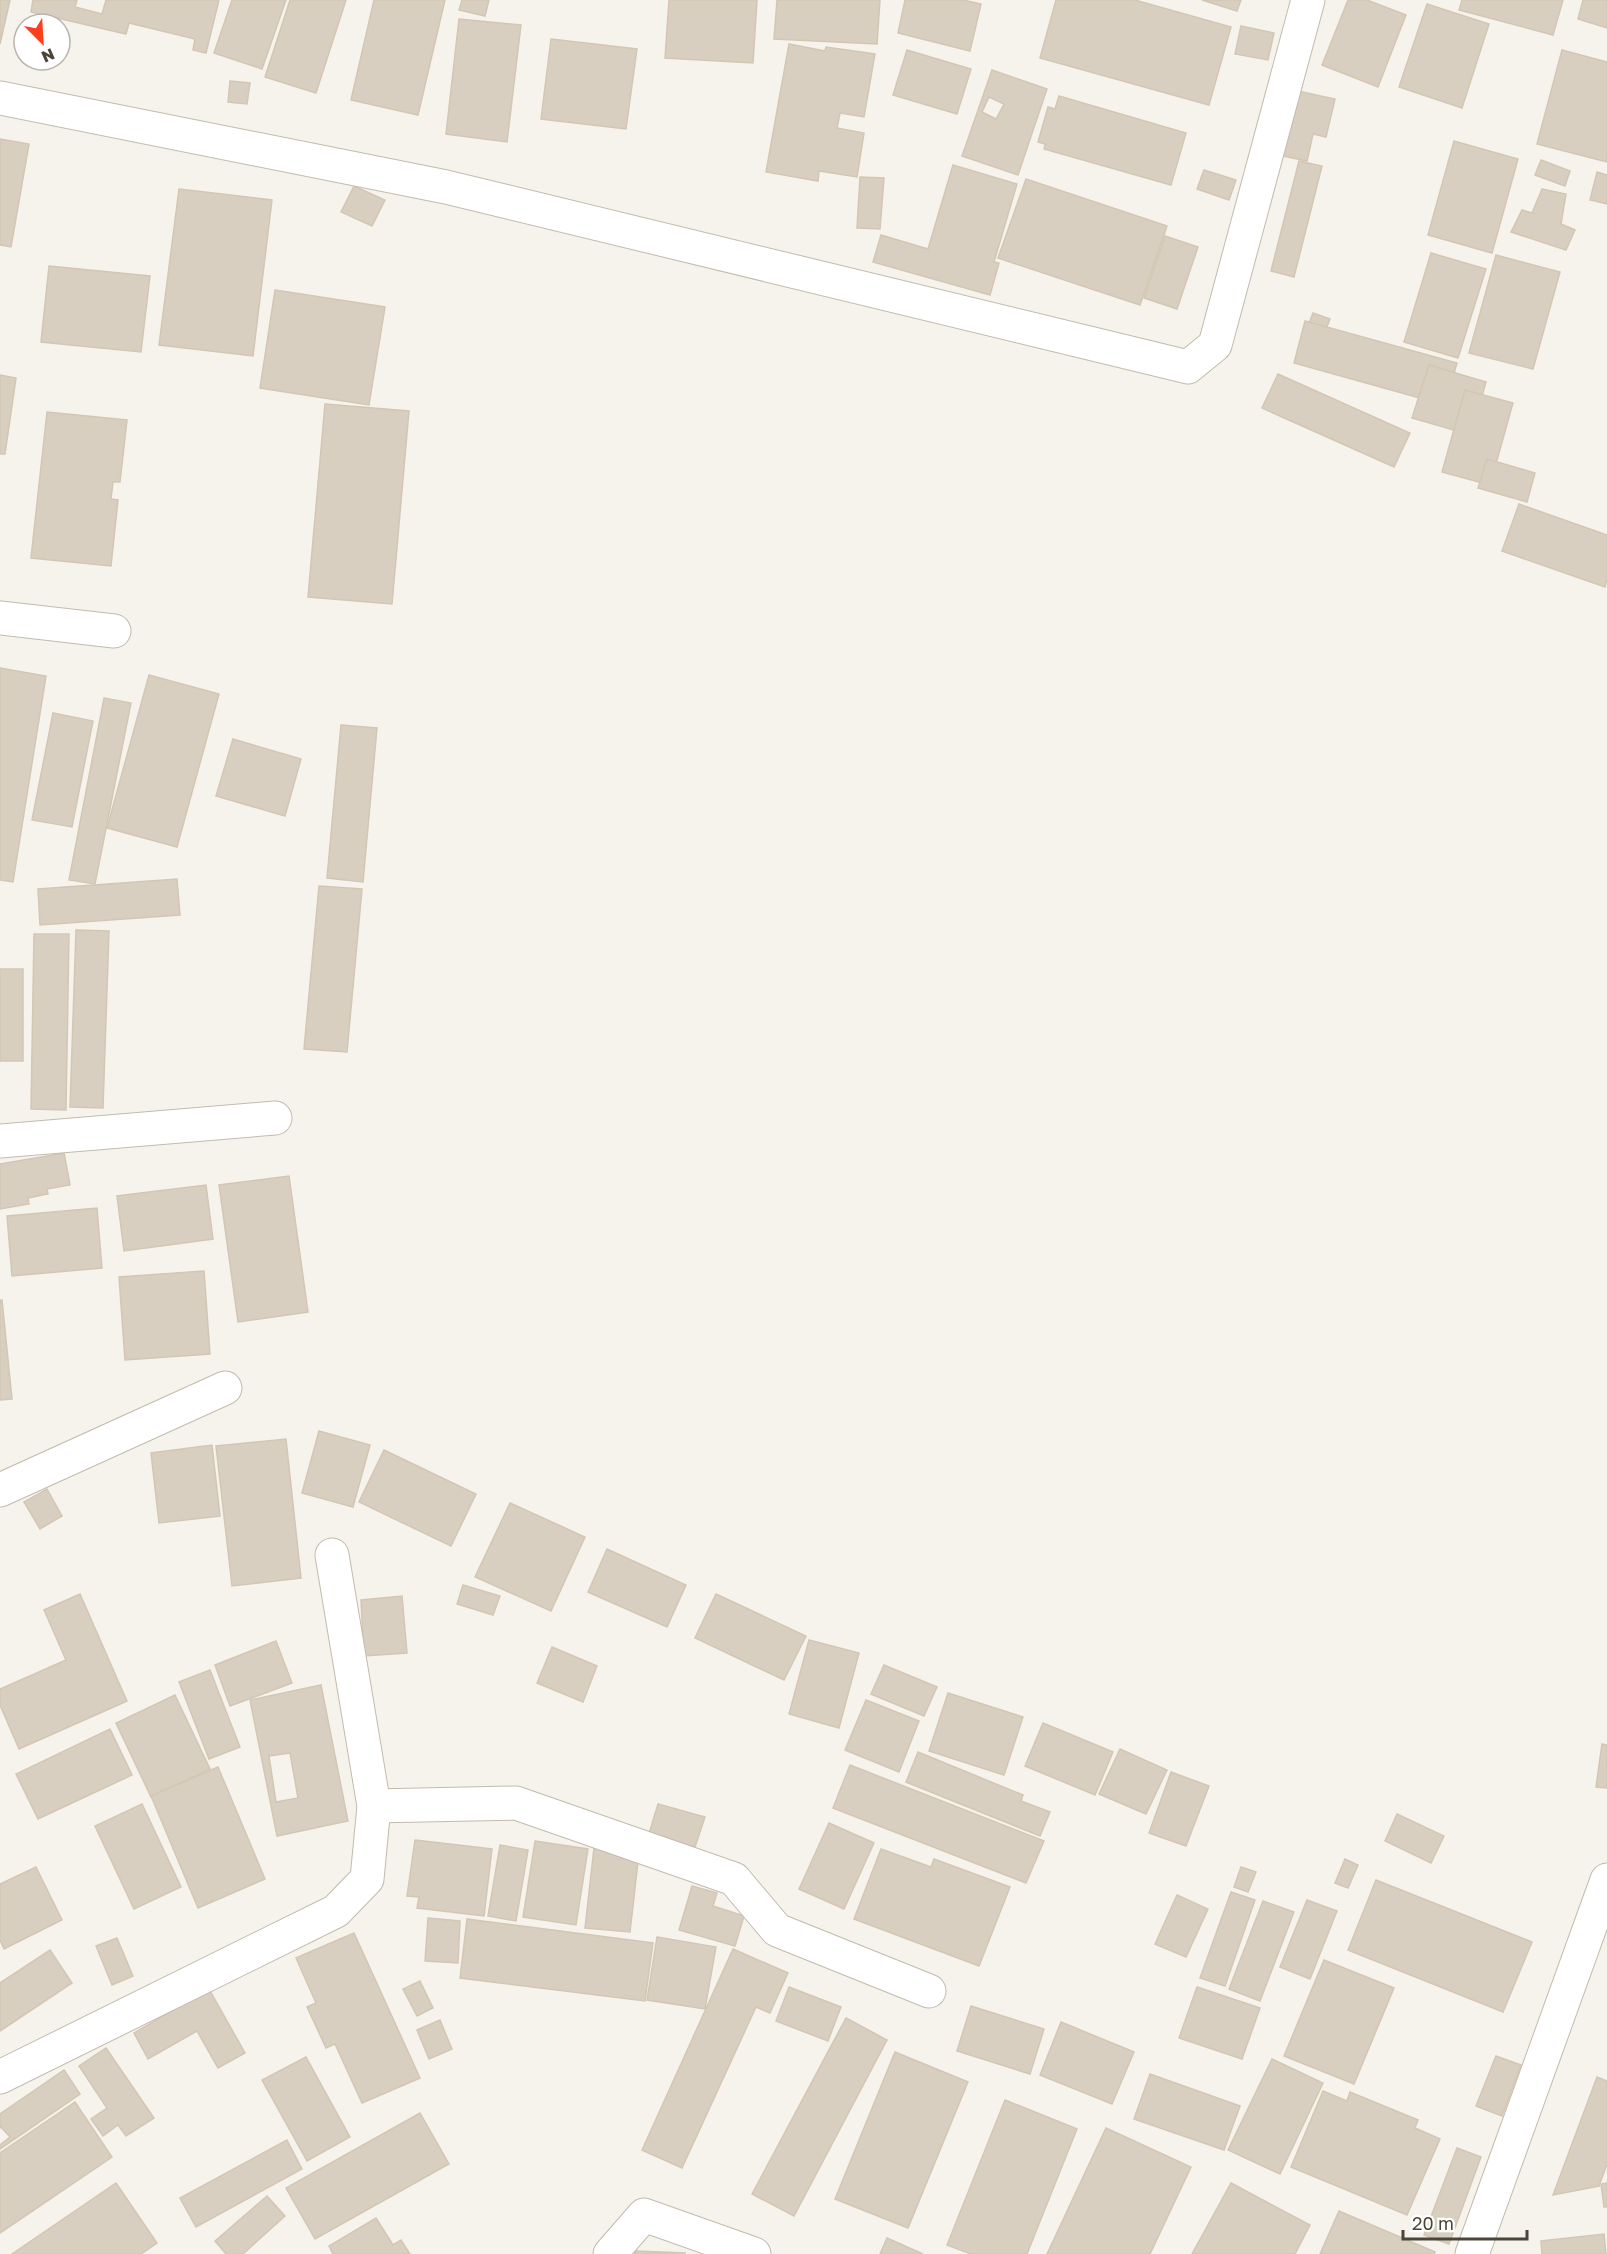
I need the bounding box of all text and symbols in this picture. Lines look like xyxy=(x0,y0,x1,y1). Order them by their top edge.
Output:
north arrow xyxy=(12,12,72,72)
text: N xyxy=(38,44,58,67)
scale bar xyxy=(1403,2203,1528,2241)
text: 20 m xyxy=(1412,2212,1454,2234)

